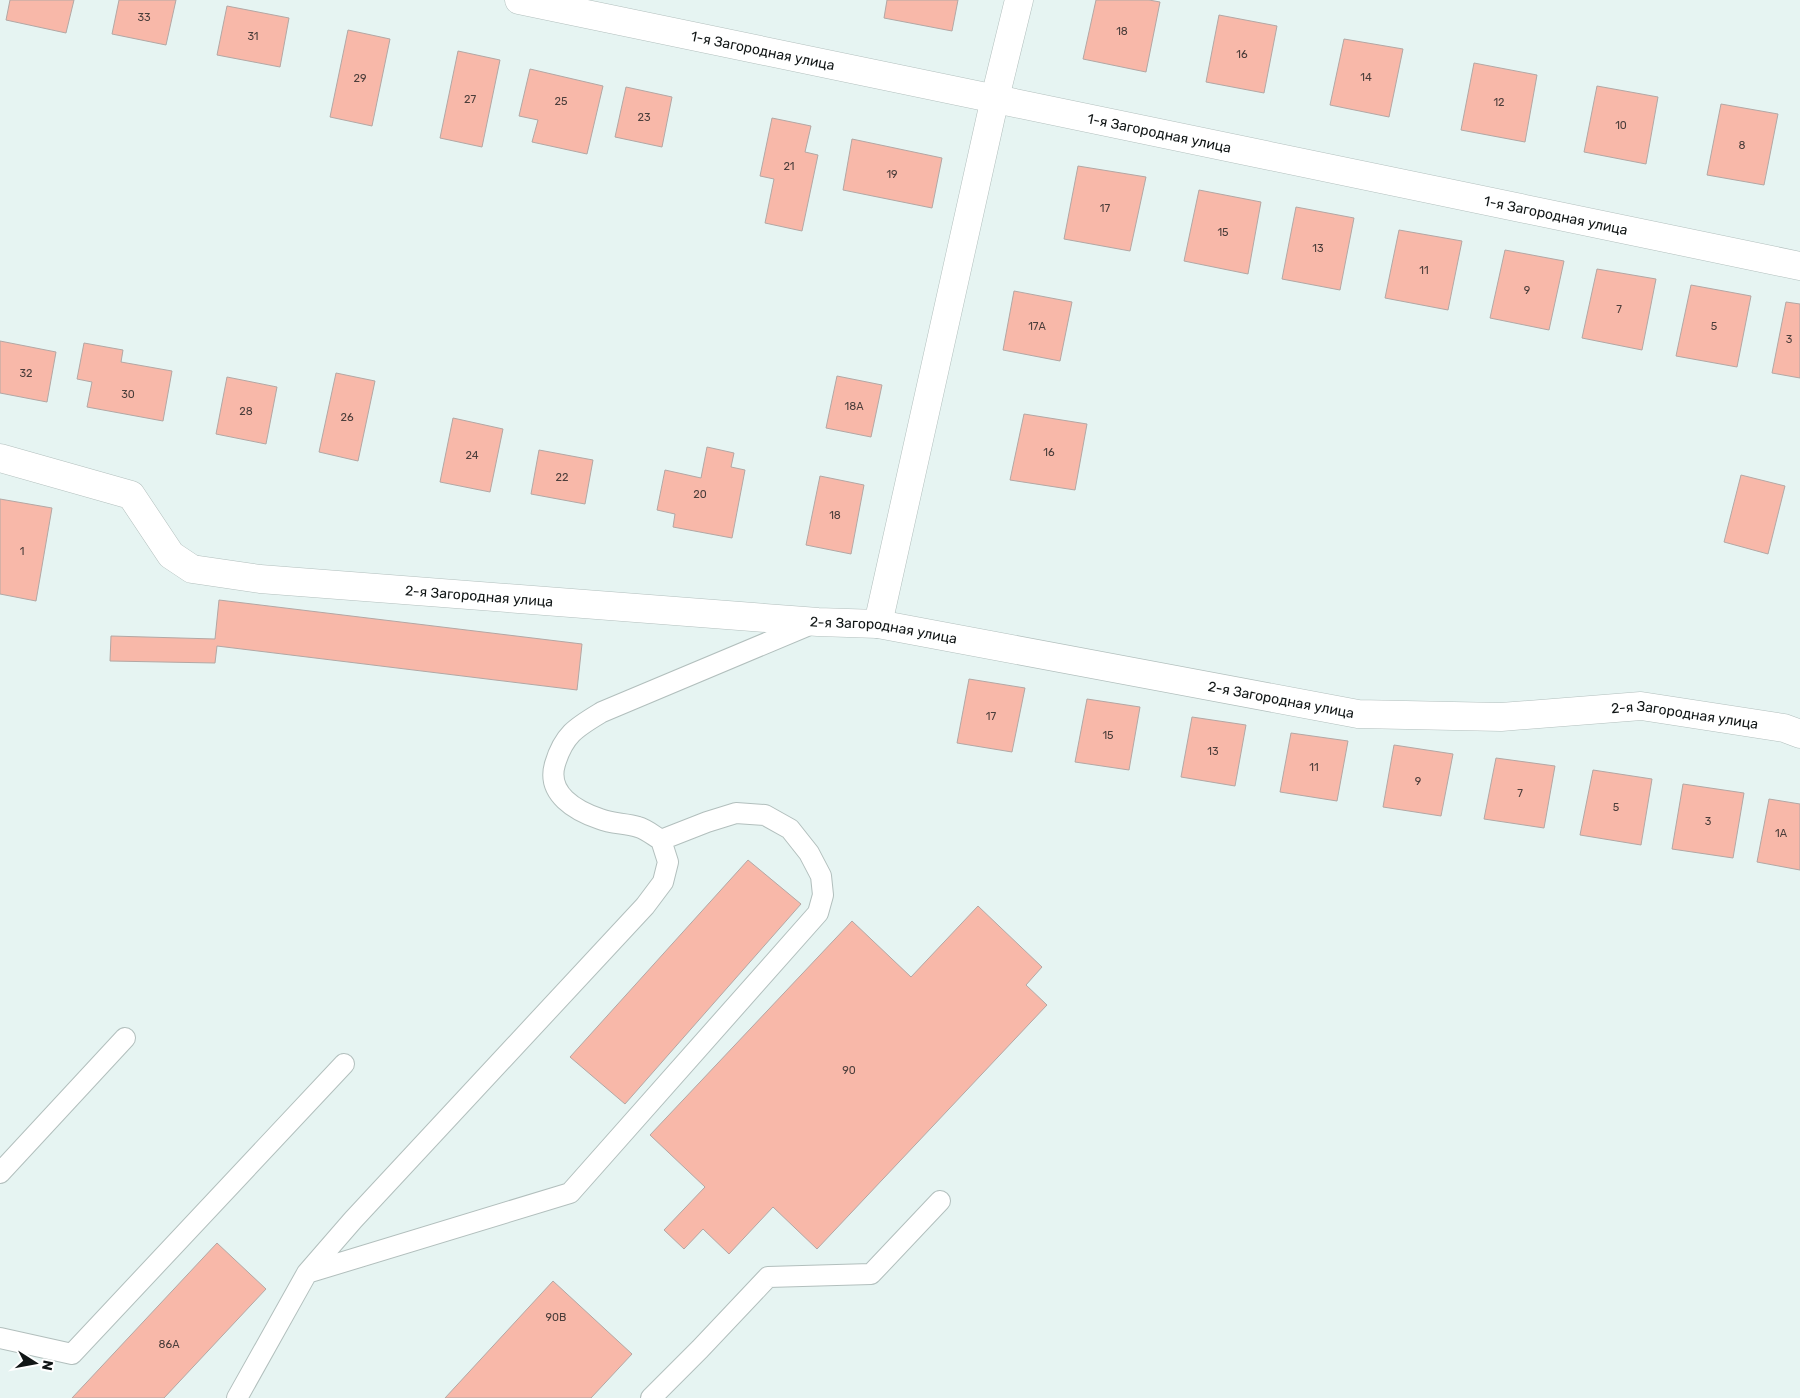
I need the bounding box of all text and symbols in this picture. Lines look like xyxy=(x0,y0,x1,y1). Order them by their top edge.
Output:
house number: 33 xyxy=(137,11,151,24)
house number: 18 xyxy=(1116,25,1128,38)
street label: 1-я Загородная улица xyxy=(689,28,836,74)
house number: 31 xyxy=(247,30,259,43)
house number: 16 xyxy=(1236,48,1248,61)
house number: 14 xyxy=(1360,71,1372,84)
house number: 29 xyxy=(354,72,366,85)
house number: 27 xyxy=(464,93,476,106)
house number: 25 xyxy=(555,95,568,108)
house number: 12 xyxy=(1493,96,1505,109)
street label: 1-я Загородная улица xyxy=(1086,110,1233,157)
house number: 23 xyxy=(637,111,651,124)
house number: 10 xyxy=(1615,119,1627,132)
house number: 8 xyxy=(1739,139,1746,152)
house number: 21 xyxy=(783,160,795,173)
house number: 19 xyxy=(886,168,898,181)
street label: 1-я Загородная улица xyxy=(1482,193,1629,239)
house number: 17 xyxy=(1100,202,1111,215)
house number: 15 xyxy=(1217,226,1229,239)
house number: 13 xyxy=(1312,242,1324,255)
house number: 11 xyxy=(1419,264,1429,277)
house number: 9 xyxy=(1524,284,1530,297)
house number: 7 xyxy=(1616,303,1622,316)
house number: 17А xyxy=(1028,320,1046,333)
house number: 5 xyxy=(1711,320,1718,333)
house number: 3 xyxy=(1786,333,1793,346)
house number: 32 xyxy=(19,367,33,380)
house number: 30 xyxy=(121,388,135,401)
house number: 18А xyxy=(844,400,864,413)
house number: 28 xyxy=(239,405,253,418)
house number: 26 xyxy=(340,411,354,424)
house number: 16 xyxy=(1043,446,1055,459)
house number: 24 xyxy=(465,449,479,462)
house number: 22 xyxy=(556,471,568,484)
house number: 20 xyxy=(693,488,707,501)
house number: 18 xyxy=(829,509,841,522)
house number: 1 xyxy=(20,545,24,558)
street label: 2-я Загородная улица xyxy=(404,582,554,611)
street label: 2-я Загородная улица xyxy=(809,613,958,648)
street label: 2-я Загородная улица xyxy=(1206,678,1356,722)
street label: 2-я Загородная улица xyxy=(1610,697,1759,733)
house number: 17 xyxy=(986,710,997,723)
house number: 15 xyxy=(1102,729,1114,742)
house number: 13 xyxy=(1207,745,1219,758)
house number: 11 xyxy=(1309,761,1319,774)
house number: 9 xyxy=(1415,775,1421,788)
house number: 7 xyxy=(1517,787,1523,800)
house number: 5 xyxy=(1613,801,1620,814)
house number: 3 xyxy=(1705,815,1712,828)
house number: 1А xyxy=(1775,827,1788,840)
house number: 90 xyxy=(842,1064,856,1077)
house number: 90В xyxy=(546,1311,566,1324)
north arrow xyxy=(10,1338,60,1388)
house number: 86А xyxy=(159,1338,180,1351)
text: N xyxy=(38,1359,57,1372)

